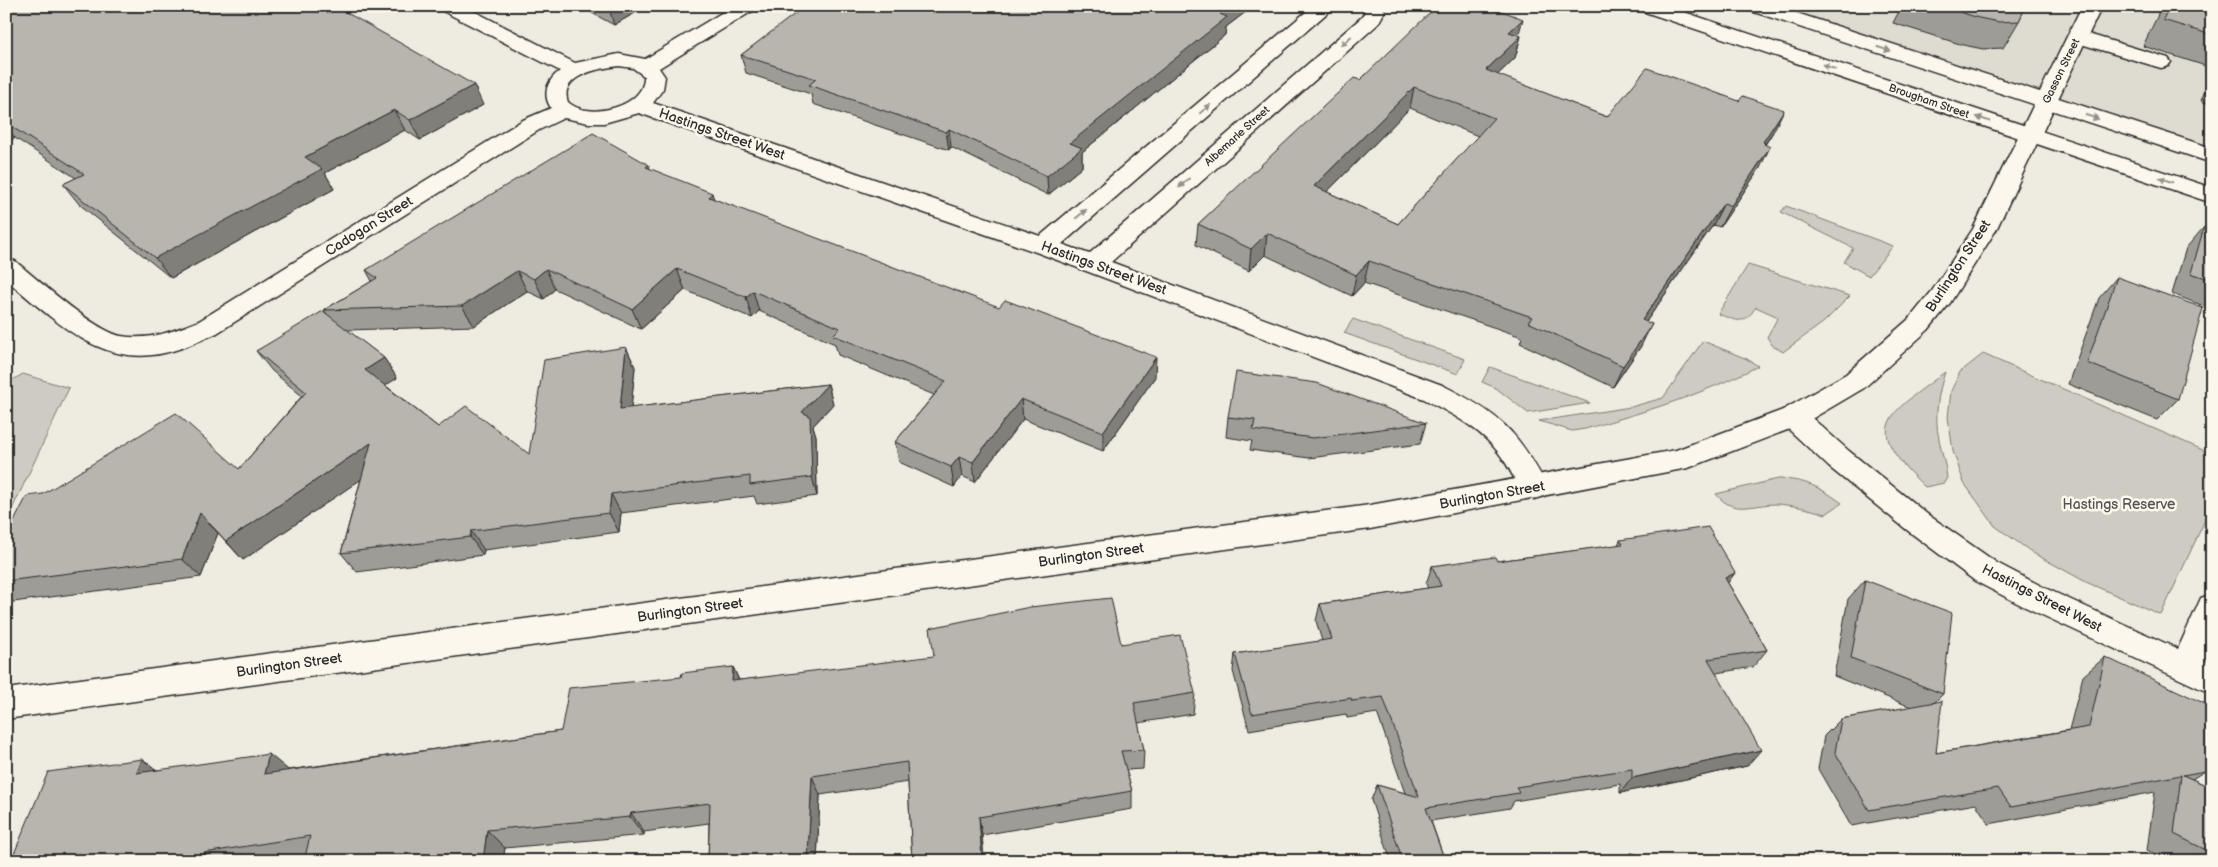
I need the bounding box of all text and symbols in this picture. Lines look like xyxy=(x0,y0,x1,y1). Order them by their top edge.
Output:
one-way arrow xyxy=(1340,35,1352,47)
street label: Gasson Street xyxy=(2040,36,2083,106)
one-way arrow xyxy=(1877,45,1892,53)
one-way arrow xyxy=(1821,63,1836,71)
street label: Brougham Street xyxy=(1887,81,1972,121)
one-way arrow xyxy=(1198,103,1211,114)
street label: Albemarle Street xyxy=(1202,103,1273,169)
street label: Hastings Street West xyxy=(657,104,788,164)
one-way arrow xyxy=(2085,113,2100,121)
one-way arrow xyxy=(1975,115,1990,123)
one-way arrow xyxy=(2158,176,2173,183)
one-way arrow xyxy=(1179,177,1191,189)
street label: Cadogan Street xyxy=(322,192,416,260)
one-way arrow xyxy=(1075,208,1087,220)
street label: Burlington Street xyxy=(1922,216,1995,315)
street label: Hastings Street West xyxy=(1039,237,1170,299)
street label: Burlington Street xyxy=(1438,477,1547,513)
park label: Hastings Reserve xyxy=(2063,496,2175,513)
street label: Burlington Street xyxy=(1037,539,1146,571)
street label: Hastings Street West xyxy=(1979,560,2105,636)
street label: Burlington Street xyxy=(636,594,745,626)
street label: Burlington Street xyxy=(235,649,344,681)

